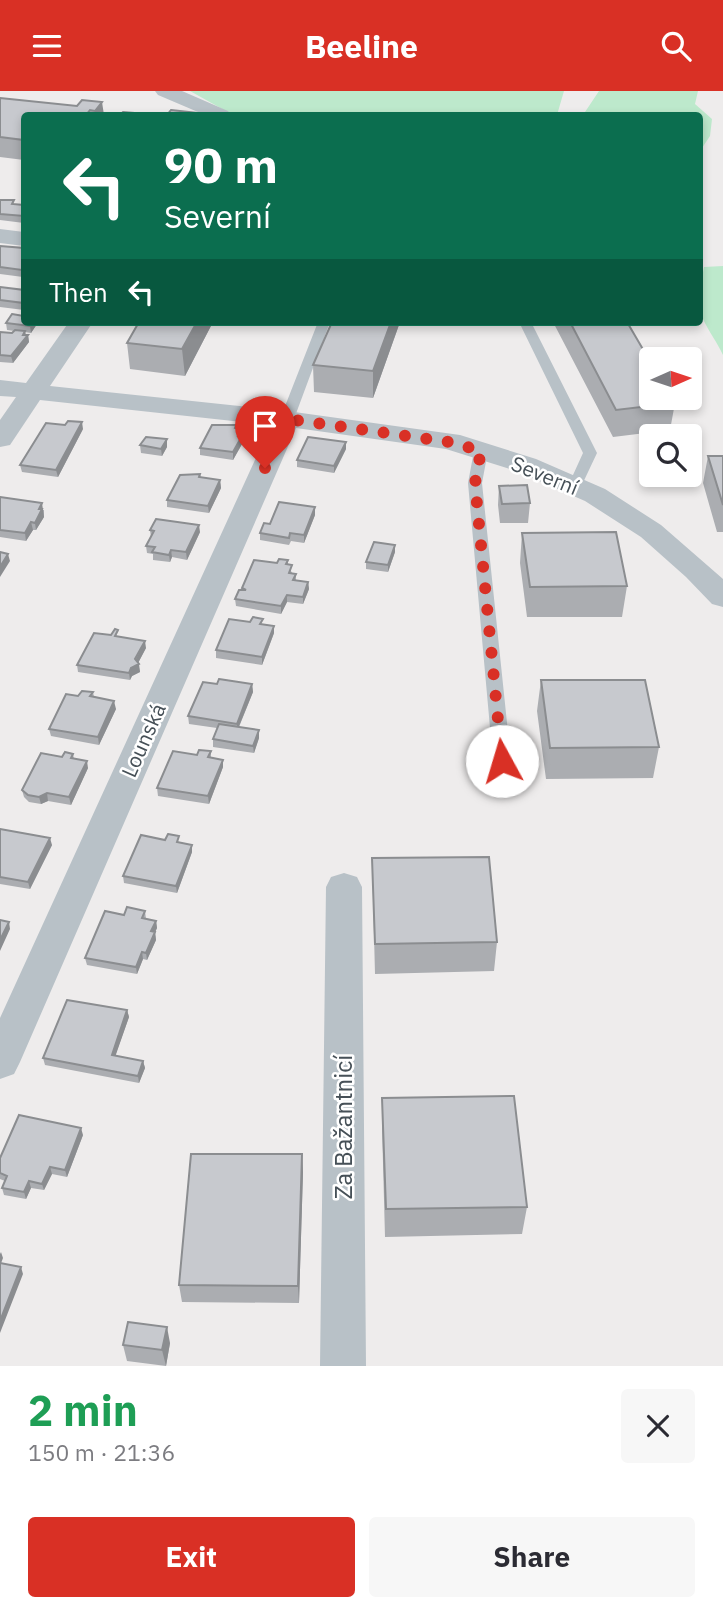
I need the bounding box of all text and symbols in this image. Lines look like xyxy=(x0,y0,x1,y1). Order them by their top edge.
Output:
text: Beeline xyxy=(305,25,418,67)
icon: menu xyxy=(28,27,66,65)
icon: search xyxy=(657,27,695,65)
text: 90 m xyxy=(164,133,278,196)
icon: left xyxy=(49,140,140,231)
text: Severní xyxy=(164,195,271,237)
icon: left xyxy=(122,273,160,311)
text: Then xyxy=(49,275,108,309)
north arrow xyxy=(639,347,702,409)
map controls xyxy=(639,347,702,487)
pin xyxy=(235,396,295,468)
icon: arrive xyxy=(246,407,284,445)
button: search xyxy=(639,424,702,487)
street label: Severní xyxy=(507,449,583,501)
street label: Lounská xyxy=(114,699,172,781)
position arrow xyxy=(465,724,539,798)
street label: Za Bažantnicí xyxy=(327,1055,359,1199)
text: 2 min xyxy=(28,1383,138,1438)
button: close xyxy=(621,1389,695,1463)
text: 150 m · 21:36 xyxy=(28,1437,175,1467)
button: Exit xyxy=(28,1517,355,1597)
button: Share xyxy=(369,1517,695,1597)

